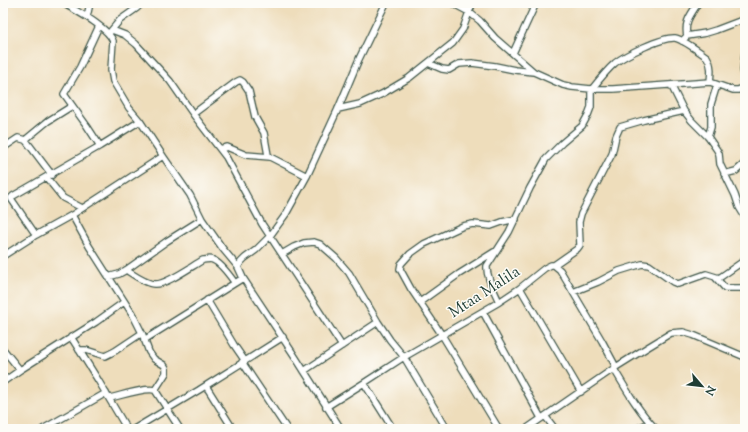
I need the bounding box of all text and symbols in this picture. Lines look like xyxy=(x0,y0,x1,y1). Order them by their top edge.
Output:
street label: Mtaa Malila xyxy=(445,261,526,325)
north arrow xyxy=(682,366,722,406)
text: N xyxy=(701,382,720,398)

